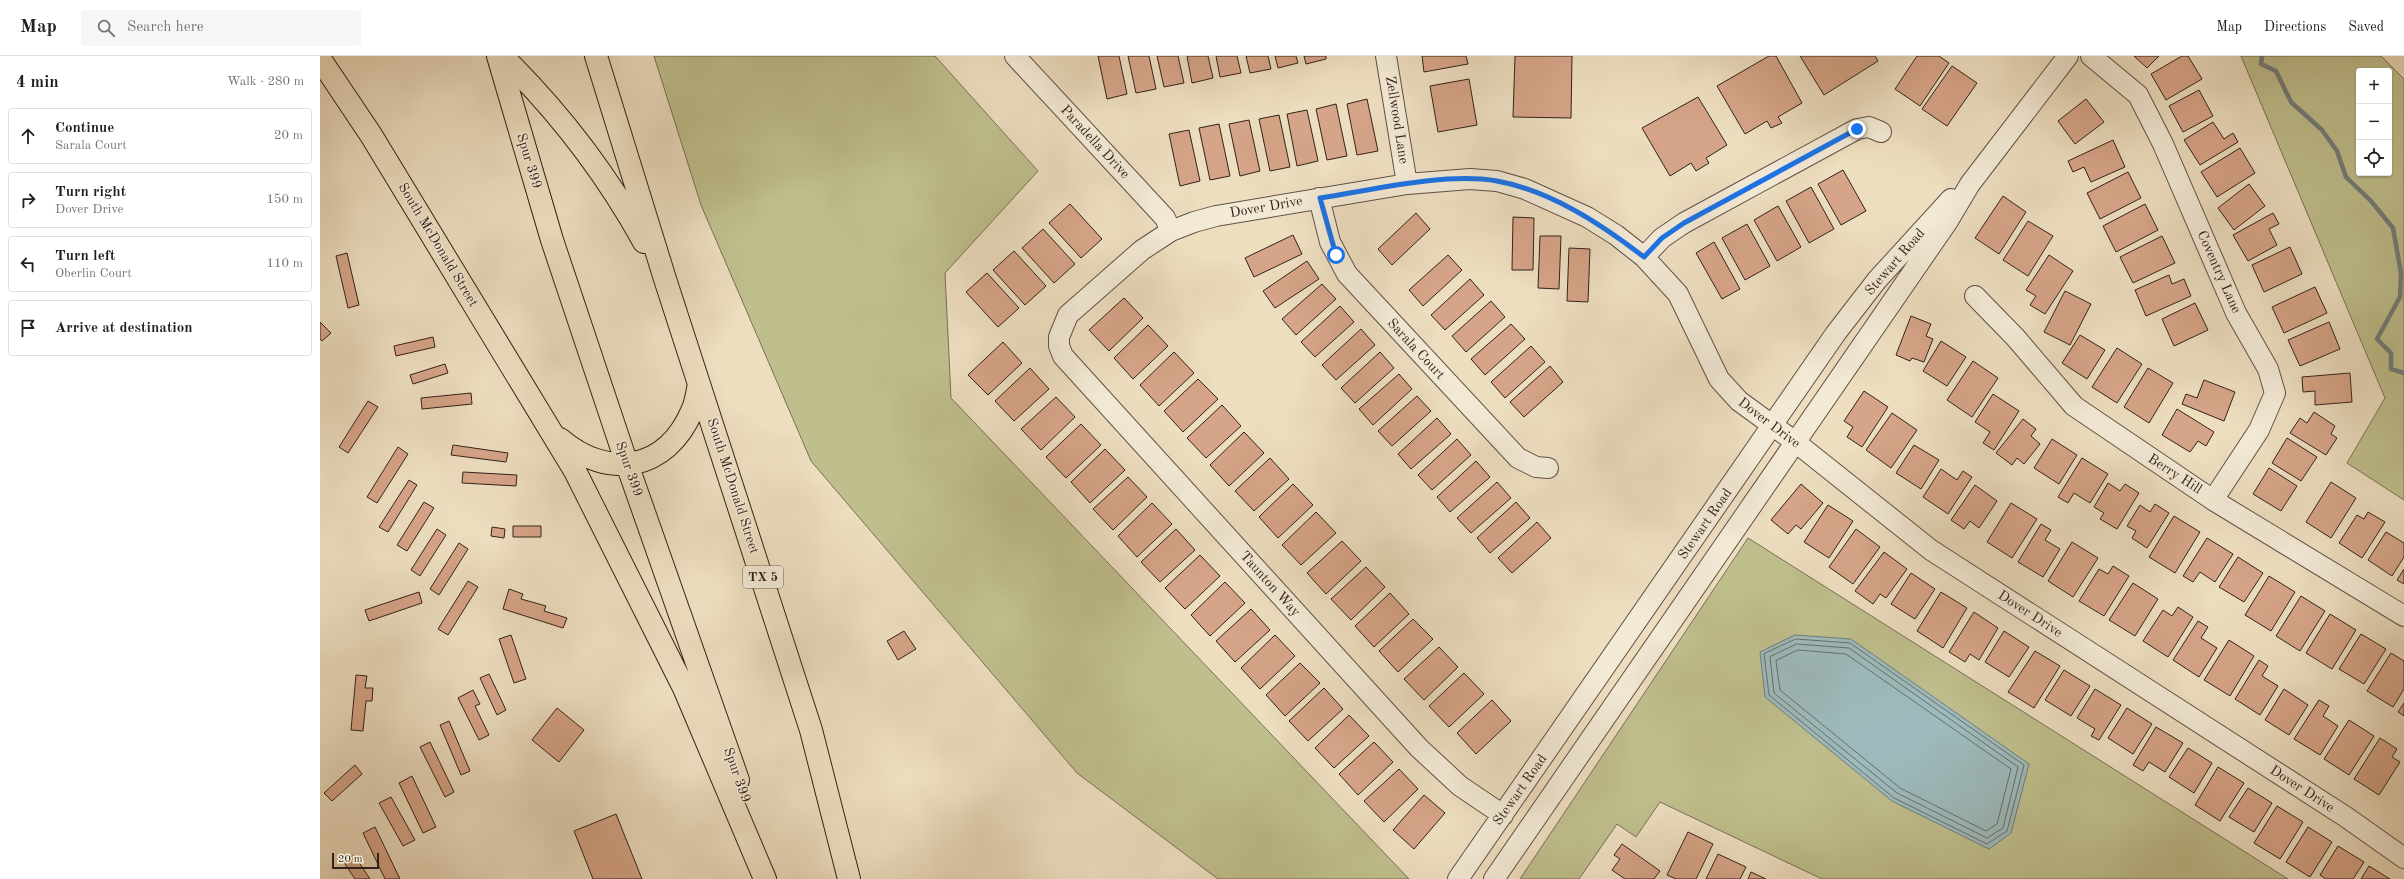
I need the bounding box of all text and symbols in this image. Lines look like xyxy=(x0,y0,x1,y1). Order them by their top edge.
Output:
search box xyxy=(81,10,361,46)
icon: search xyxy=(95,17,117,39)
text: Map xyxy=(20,18,57,37)
text: Search here xyxy=(127,20,204,35)
text: Map xyxy=(2216,20,2242,34)
text: Directions xyxy=(2264,20,2326,34)
text: Saved xyxy=(2348,20,2384,34)
map controls xyxy=(2356,68,2392,176)
button: + xyxy=(2356,68,2392,104)
text: 4 min xyxy=(16,74,59,91)
text: Walk · 280 m xyxy=(227,75,304,88)
street label: Zellwood Lane xyxy=(1383,75,1411,165)
street label: Paradella Drive xyxy=(1058,103,1132,181)
button: − xyxy=(2356,104,2392,140)
route end xyxy=(1848,120,1866,138)
text: Continue xyxy=(55,121,114,136)
icon: ahead xyxy=(17,125,39,147)
text: 20 m xyxy=(274,129,303,142)
street label: Spur 399 xyxy=(514,131,544,191)
text: Sarala Court xyxy=(55,139,127,152)
button: locate xyxy=(2356,140,2392,176)
street label: South McDonald Street xyxy=(395,181,481,309)
text: Turn right xyxy=(55,185,126,200)
icon: right xyxy=(17,189,39,211)
text: 150 m xyxy=(266,193,303,206)
street label: Dover Drive xyxy=(1228,194,1304,220)
text: Dover Drive xyxy=(55,203,123,216)
street label: Stewart Road xyxy=(1862,226,1928,298)
street label: Coventry Lane xyxy=(2195,229,2243,315)
route start xyxy=(1327,246,1345,264)
text: Turn left xyxy=(55,249,115,264)
icon: left xyxy=(17,253,39,275)
text: 110 m xyxy=(266,257,303,270)
text: Oberlin Court xyxy=(55,267,132,280)
street label: Sarala Court xyxy=(1385,316,1448,382)
icon: arrive xyxy=(17,317,39,339)
text: Arrive at destination xyxy=(55,321,193,336)
street label: Dover Drive xyxy=(1735,395,1803,451)
street label: South McDonald Street xyxy=(704,416,762,556)
street label: Spur 399 xyxy=(613,440,645,498)
street label: Berry Hill xyxy=(2145,451,2205,497)
street label: Stewart Road xyxy=(1675,486,1735,562)
street label: Taunton Way xyxy=(1237,549,1303,620)
road number: TX 5 xyxy=(743,566,783,588)
street label: Dover Drive xyxy=(1995,588,2065,640)
street label: Spur 399 xyxy=(721,746,753,804)
street label: Stewart Road xyxy=(1490,752,1550,828)
street label: Dover Drive xyxy=(2267,763,2337,815)
scale bar xyxy=(332,851,379,870)
text: 20 m xyxy=(338,854,363,865)

